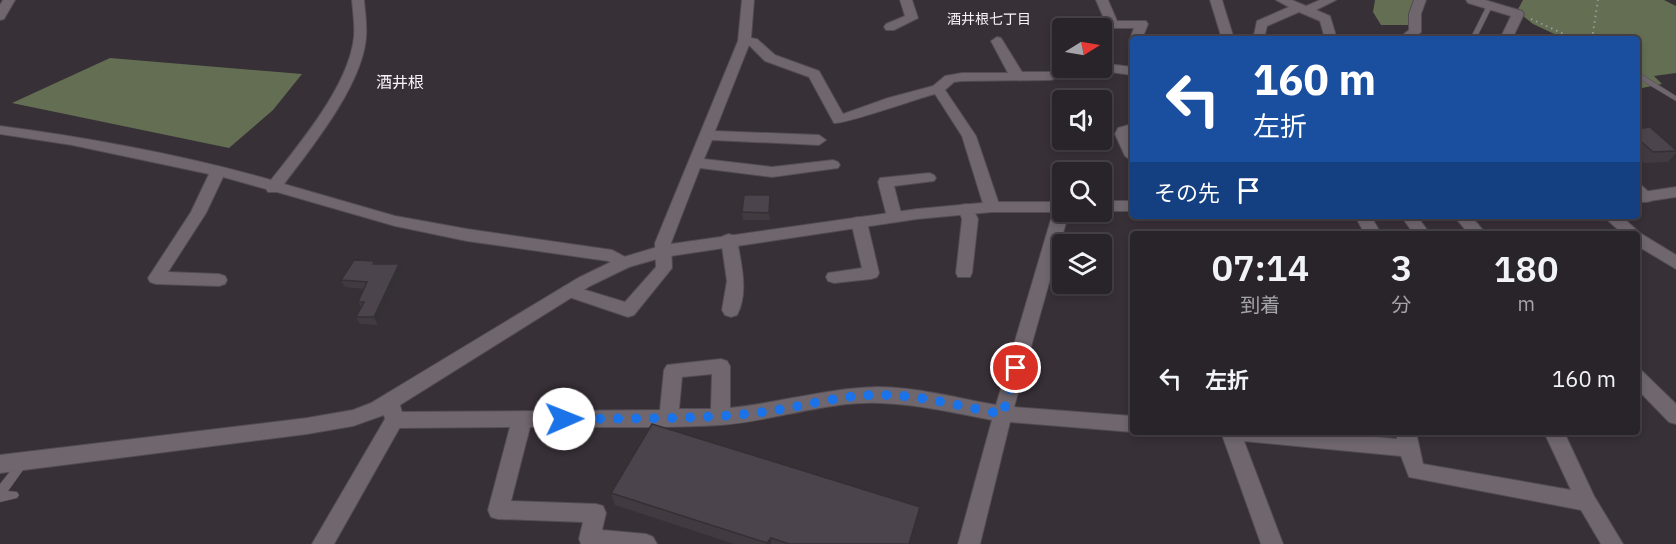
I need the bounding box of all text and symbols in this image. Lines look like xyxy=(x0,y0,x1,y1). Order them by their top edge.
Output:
district label: 酒井根七丁目 xyxy=(947,10,1031,28)
north arrow xyxy=(1052,18,1112,78)
map controls xyxy=(1052,18,1112,294)
text: 160 m xyxy=(1253,52,1376,107)
icon: left xyxy=(1154,60,1232,138)
district label: 酒井根 xyxy=(376,72,424,92)
button: sound xyxy=(1052,90,1112,150)
text: 左折 xyxy=(1253,108,1307,143)
button: search xyxy=(1052,162,1112,222)
icon: arrive xyxy=(1232,174,1265,207)
text: その先 xyxy=(1154,178,1220,207)
button: layers xyxy=(1052,234,1112,294)
text: 07:14 xyxy=(1211,244,1309,291)
text: 3 xyxy=(1391,244,1412,291)
text: 180 xyxy=(1494,245,1559,292)
text: m xyxy=(1517,290,1535,317)
text: 到着 xyxy=(1240,291,1280,318)
text: 分 xyxy=(1392,291,1412,318)
pin xyxy=(990,342,1041,393)
icon: arrive xyxy=(999,351,1032,384)
icon: left xyxy=(1154,362,1187,395)
text: 160 m xyxy=(1552,364,1616,393)
text: 左折 xyxy=(1205,365,1249,394)
position arrow xyxy=(532,387,596,451)

